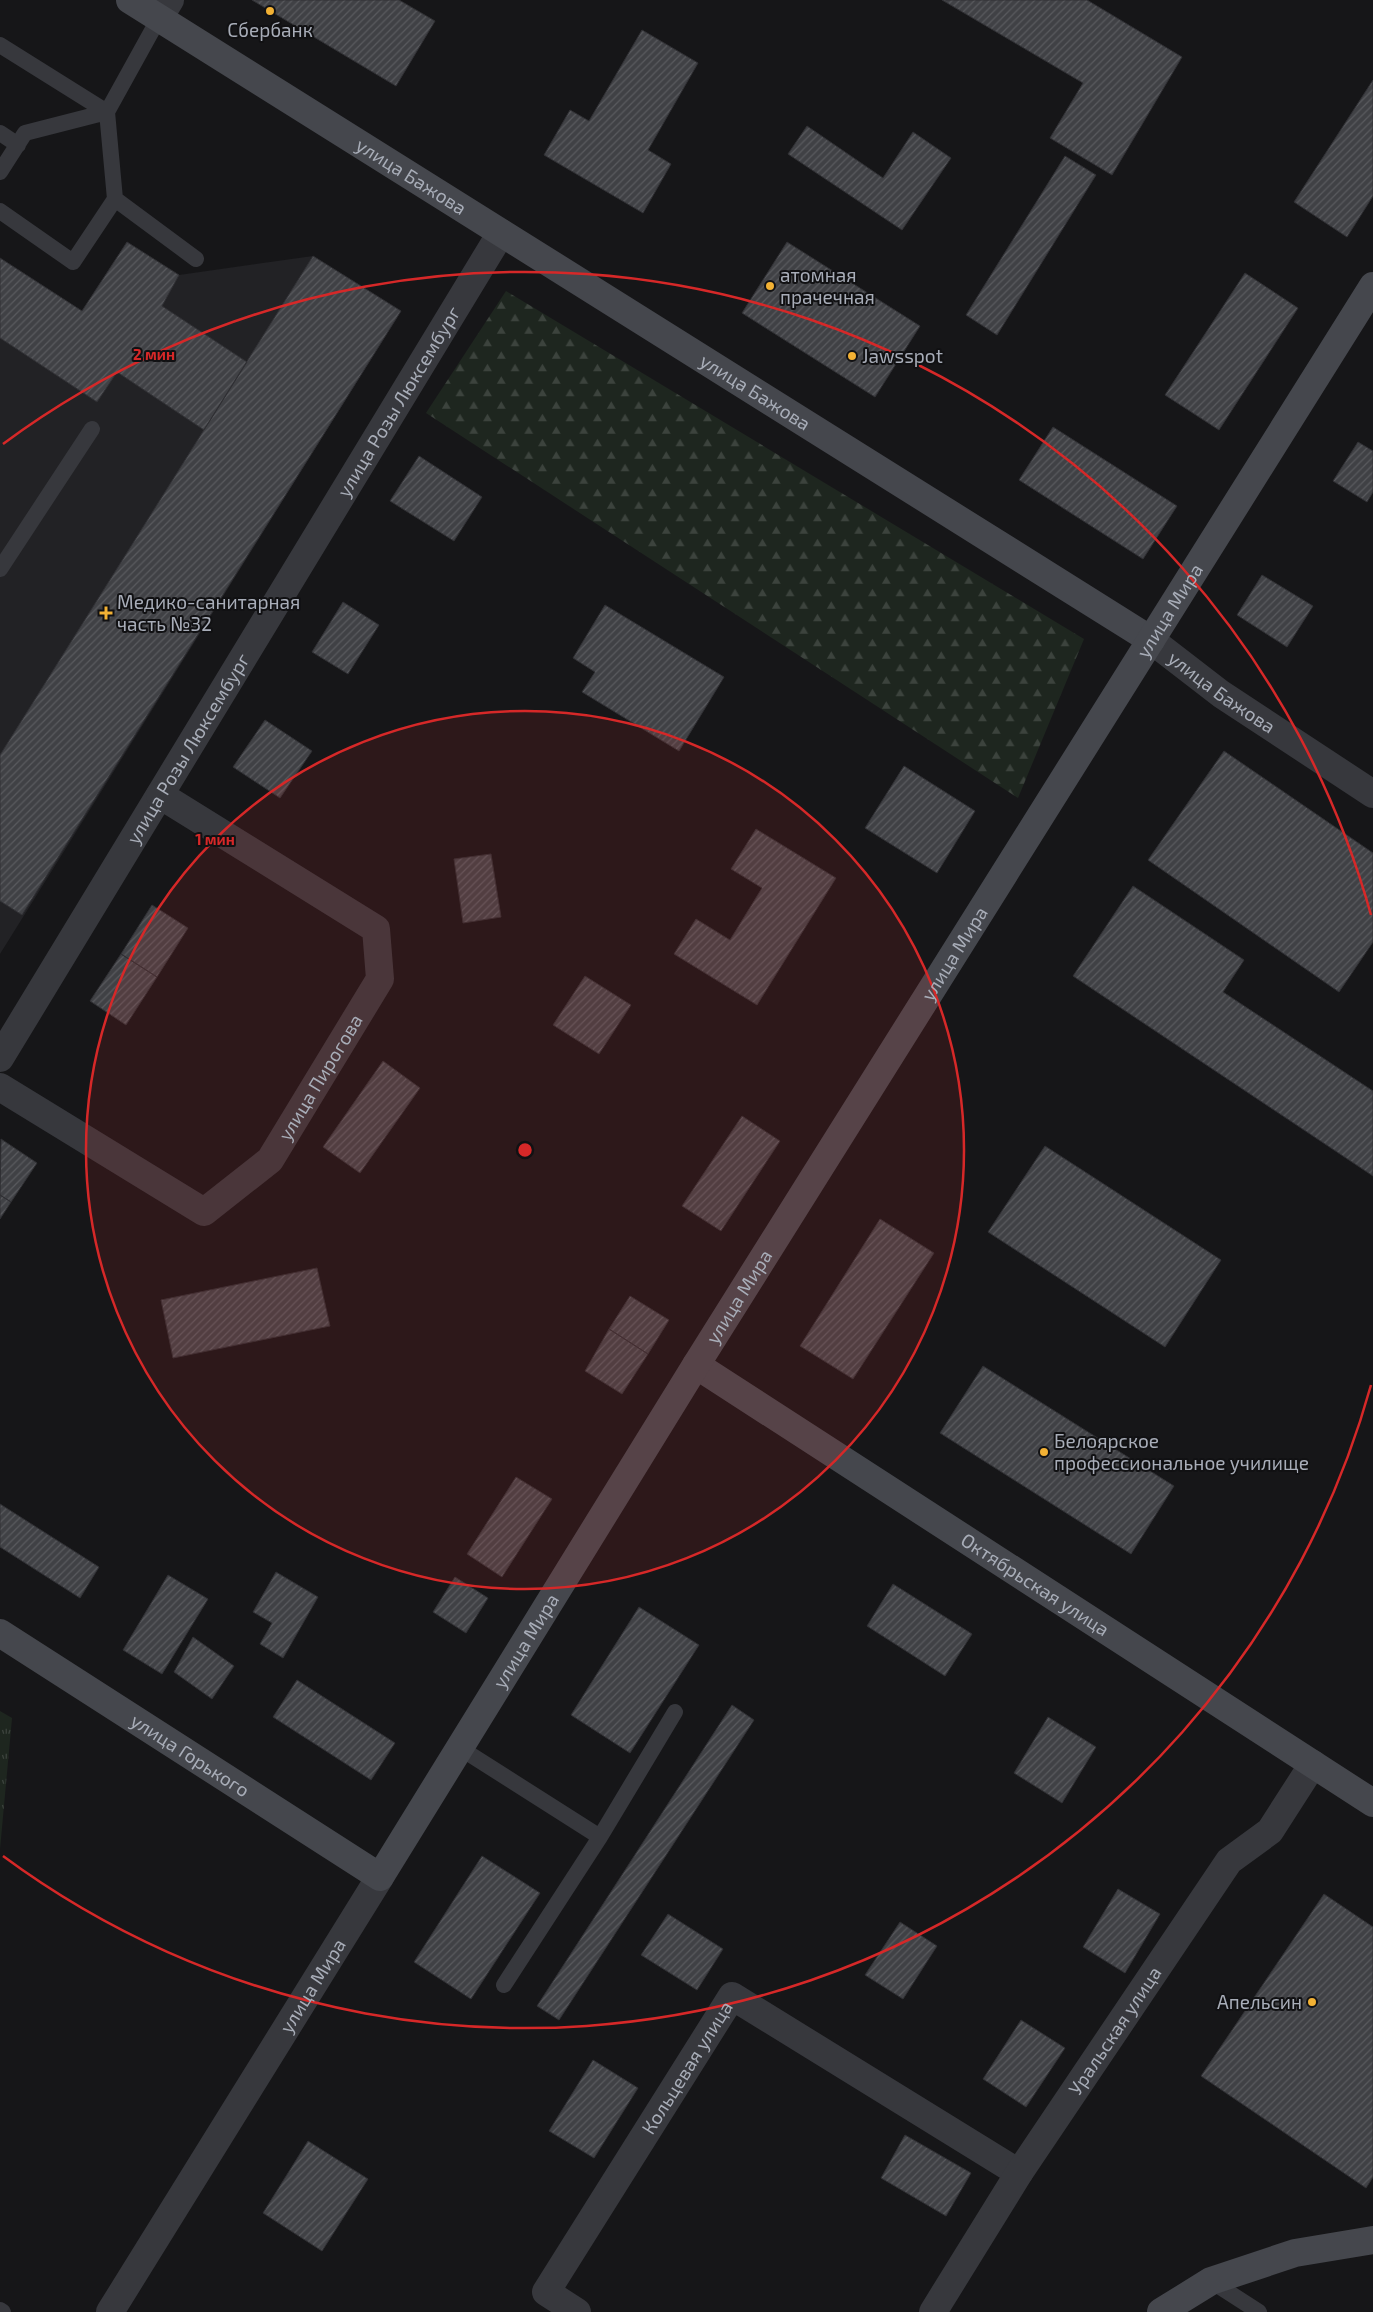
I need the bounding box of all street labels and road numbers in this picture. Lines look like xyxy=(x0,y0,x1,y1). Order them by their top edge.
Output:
street label: улица Бажова xyxy=(352,133,471,219)
street label: улица Розы Люксембург xyxy=(332,302,465,501)
street label: улица Бажова xyxy=(696,348,815,435)
street label: улица Мира xyxy=(1131,559,1207,662)
street label: улица Бажова xyxy=(1163,646,1280,738)
street label: улица Розы Люксембург xyxy=(121,649,254,848)
street label: улица Мира xyxy=(916,902,992,1005)
street label: улица Пирогова xyxy=(273,1010,367,1145)
street label: улица Мира xyxy=(700,1245,777,1348)
street label: Октябрьская улица xyxy=(957,1528,1114,1640)
street label: улица Мира xyxy=(487,1589,563,1693)
street label: улица Горького xyxy=(126,1708,254,1801)
street label: улица Мира xyxy=(274,1934,350,2037)
street label: Уральская улица xyxy=(1063,1962,1166,2099)
street label: Кольцевая улица xyxy=(636,1997,737,2138)

